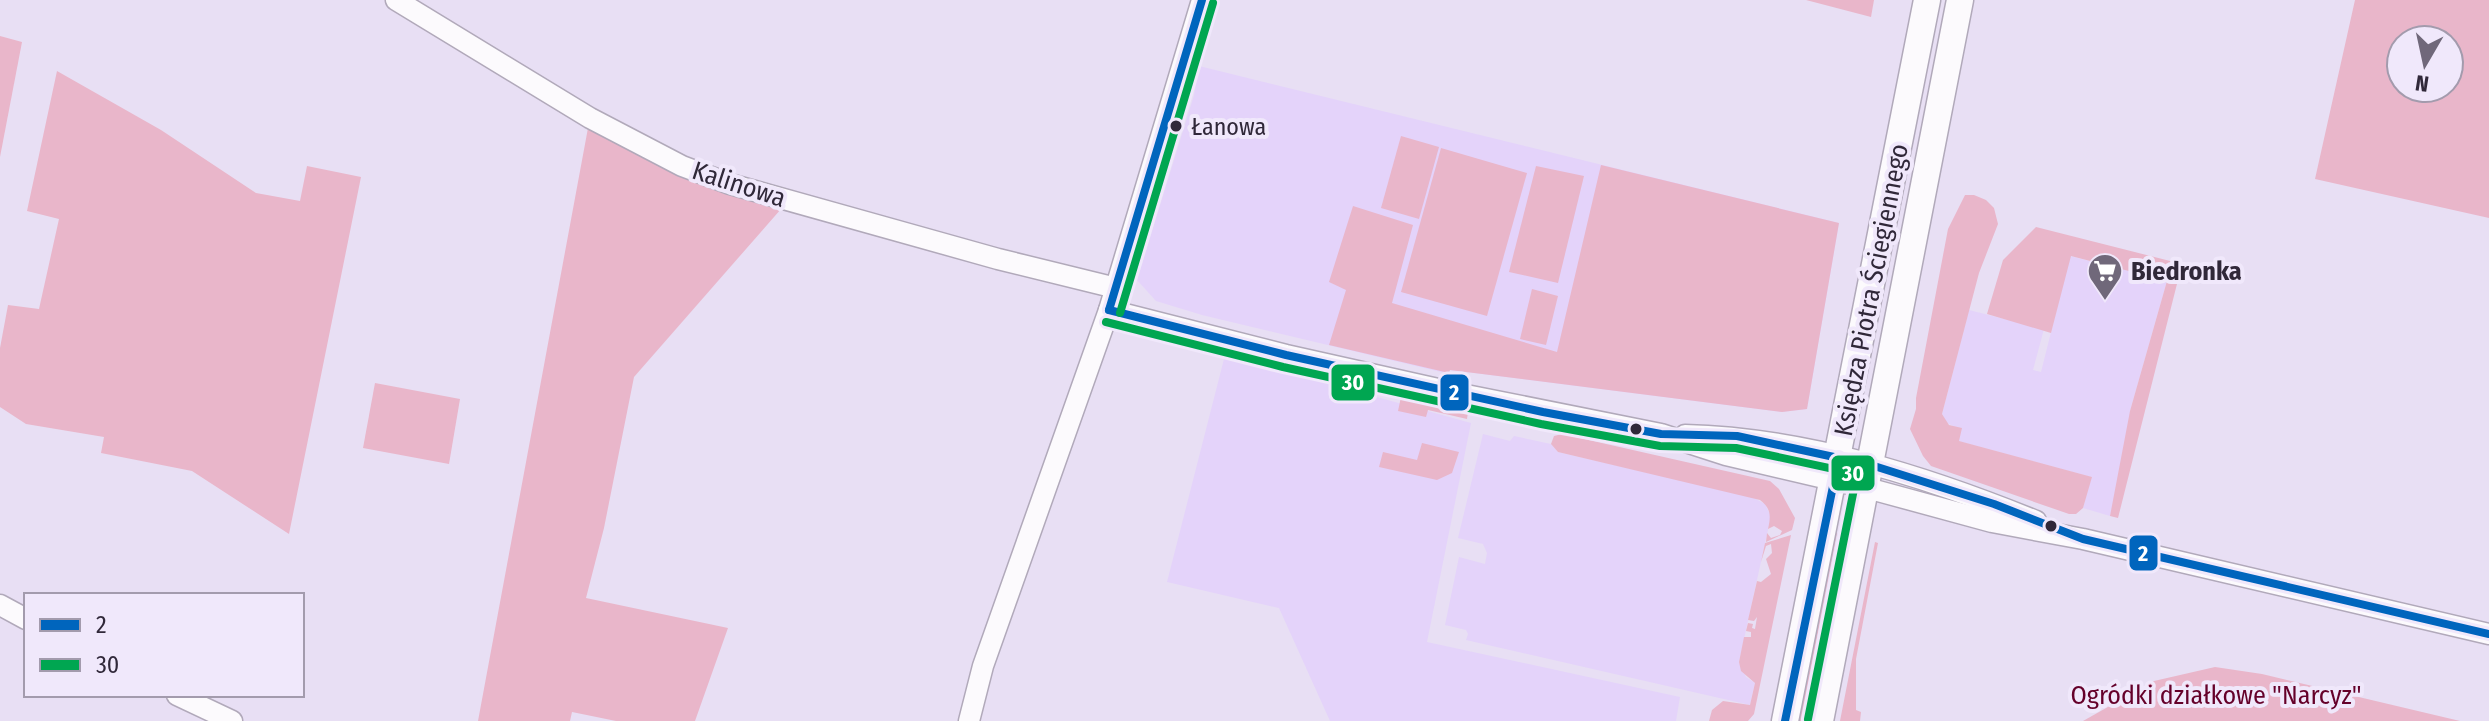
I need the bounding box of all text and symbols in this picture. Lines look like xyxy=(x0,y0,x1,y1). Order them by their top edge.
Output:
north arrow xyxy=(2385,24,2465,104)
text: N xyxy=(2413,69,2431,98)
place label: Łanowa xyxy=(1191,113,1266,141)
marker: Łanowa xyxy=(1168,118,1184,134)
street label: Księdza Piotra Ściegiennego xyxy=(1828,141,1915,439)
street label: Kalinowa xyxy=(688,155,789,214)
supermarket icon: Biedronka xyxy=(2086,252,2124,302)
place label: Biedronka xyxy=(2131,256,2242,287)
line badge: 30 xyxy=(1330,363,1376,402)
text: 30 xyxy=(1341,369,1364,396)
line badge: 2 xyxy=(1439,373,1470,412)
text: 2 xyxy=(1448,379,1459,406)
unlabelled marker xyxy=(1628,421,1644,437)
line badge: 30 xyxy=(1830,454,1876,492)
text: 30 xyxy=(1841,460,1864,487)
unlabelled marker xyxy=(2043,518,2059,534)
line badge: 2 xyxy=(2128,534,2159,572)
text: 2 xyxy=(2137,540,2148,567)
legend xyxy=(24,593,304,697)
text: 2 xyxy=(96,611,107,639)
text: 30 xyxy=(96,651,119,679)
park label: Ogródki działkowe "Narcyz" xyxy=(2070,680,2362,711)

